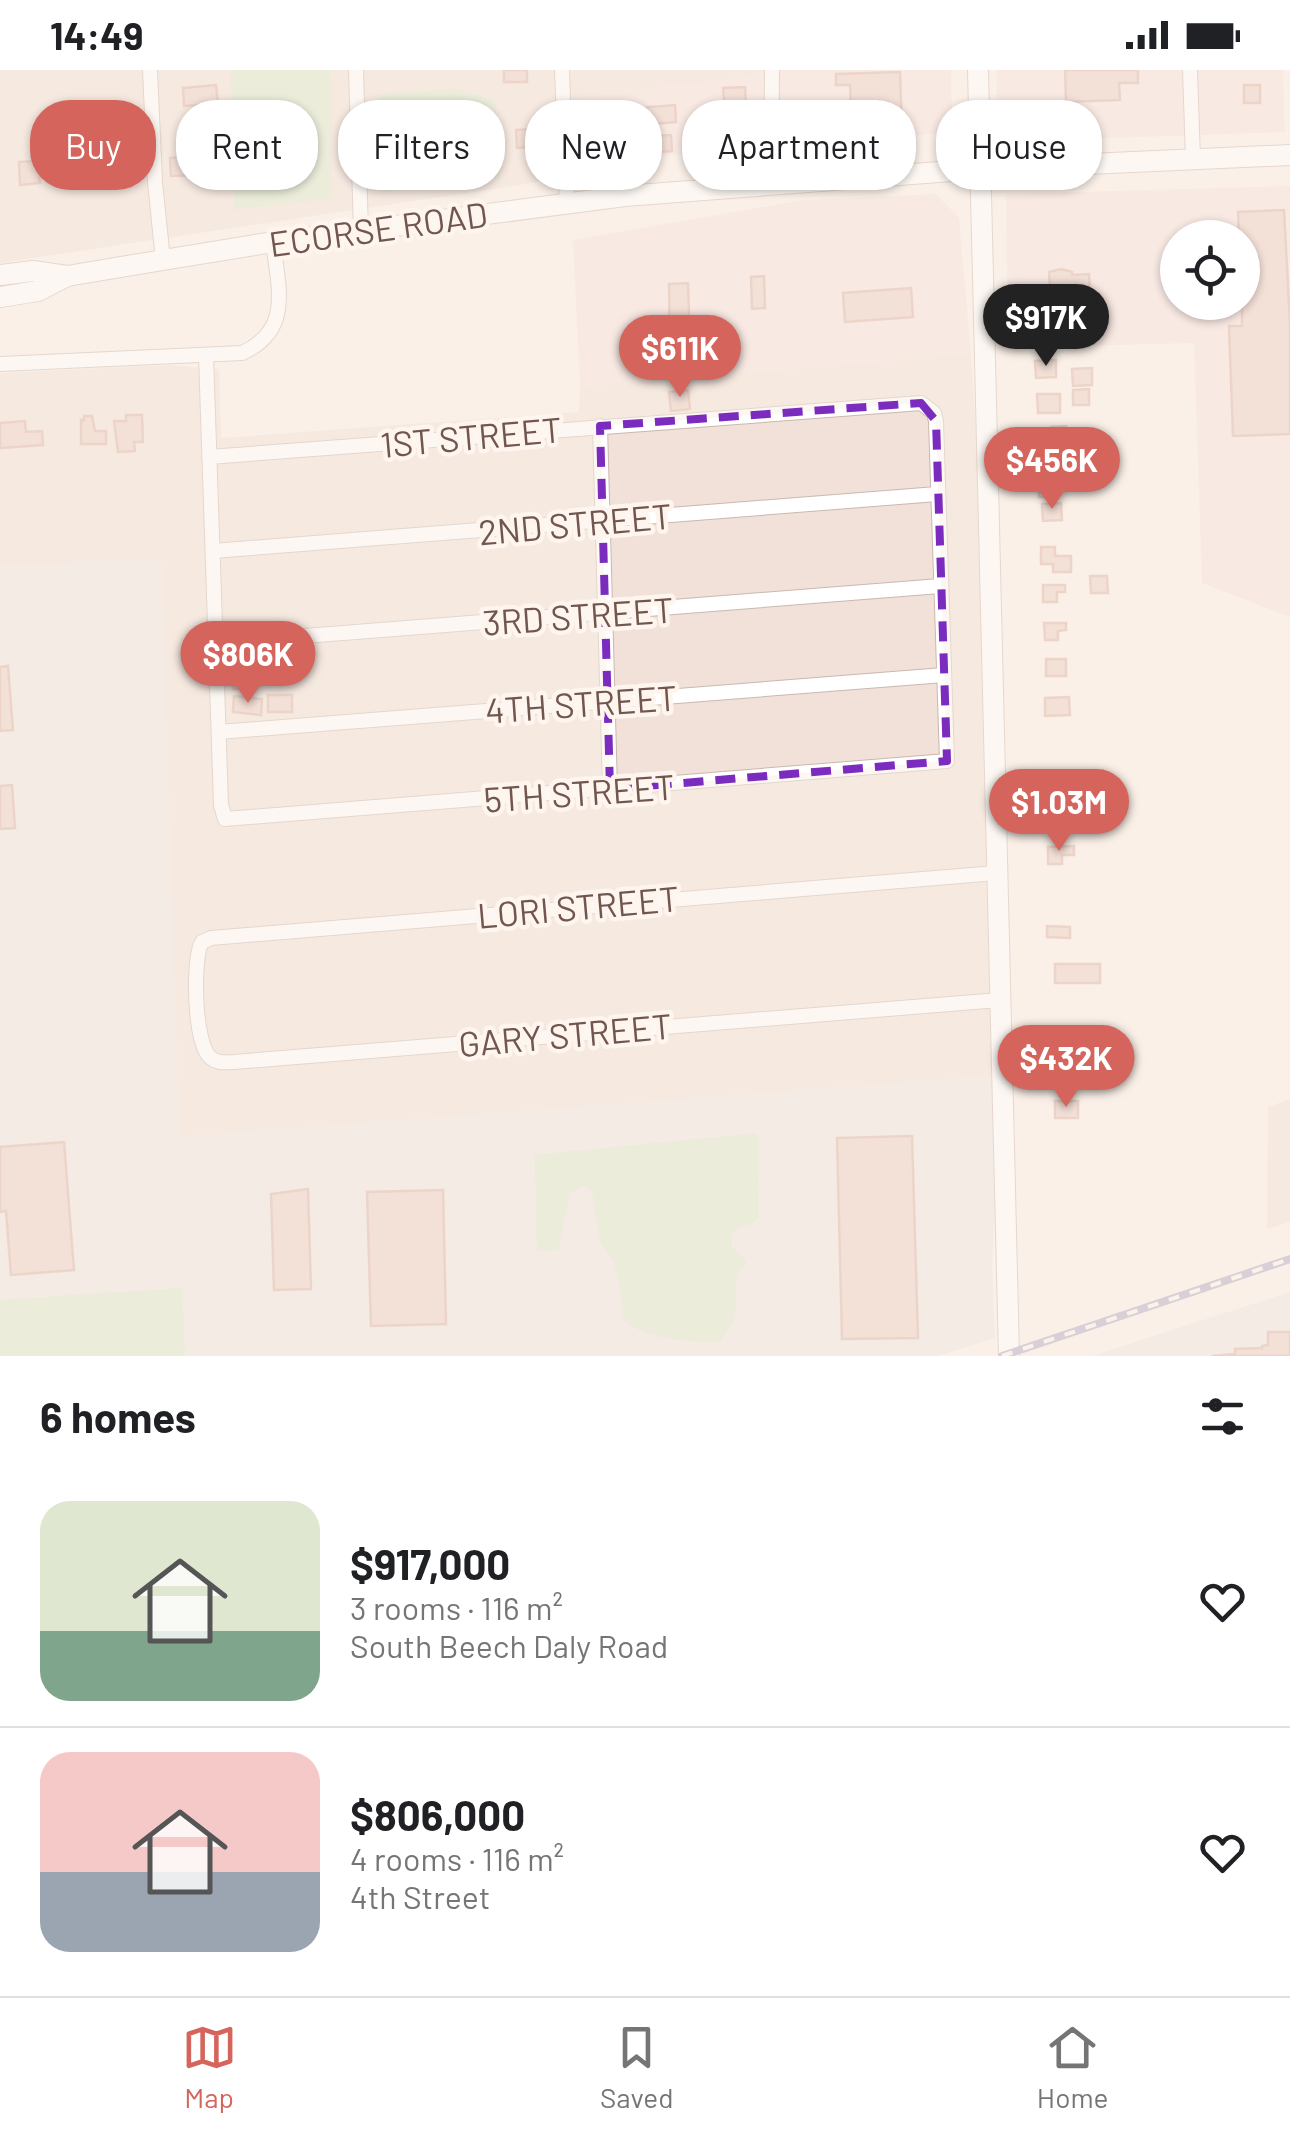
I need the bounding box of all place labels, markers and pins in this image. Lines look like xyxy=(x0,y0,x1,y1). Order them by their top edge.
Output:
pin: $917K xyxy=(976,284,1116,369)
pin: $611K xyxy=(610,315,750,400)
pin: $456K xyxy=(982,427,1122,512)
pin: $806K xyxy=(178,621,318,706)
pin: $1.03M xyxy=(978,769,1140,854)
pin: $432K xyxy=(996,1025,1136,1110)

